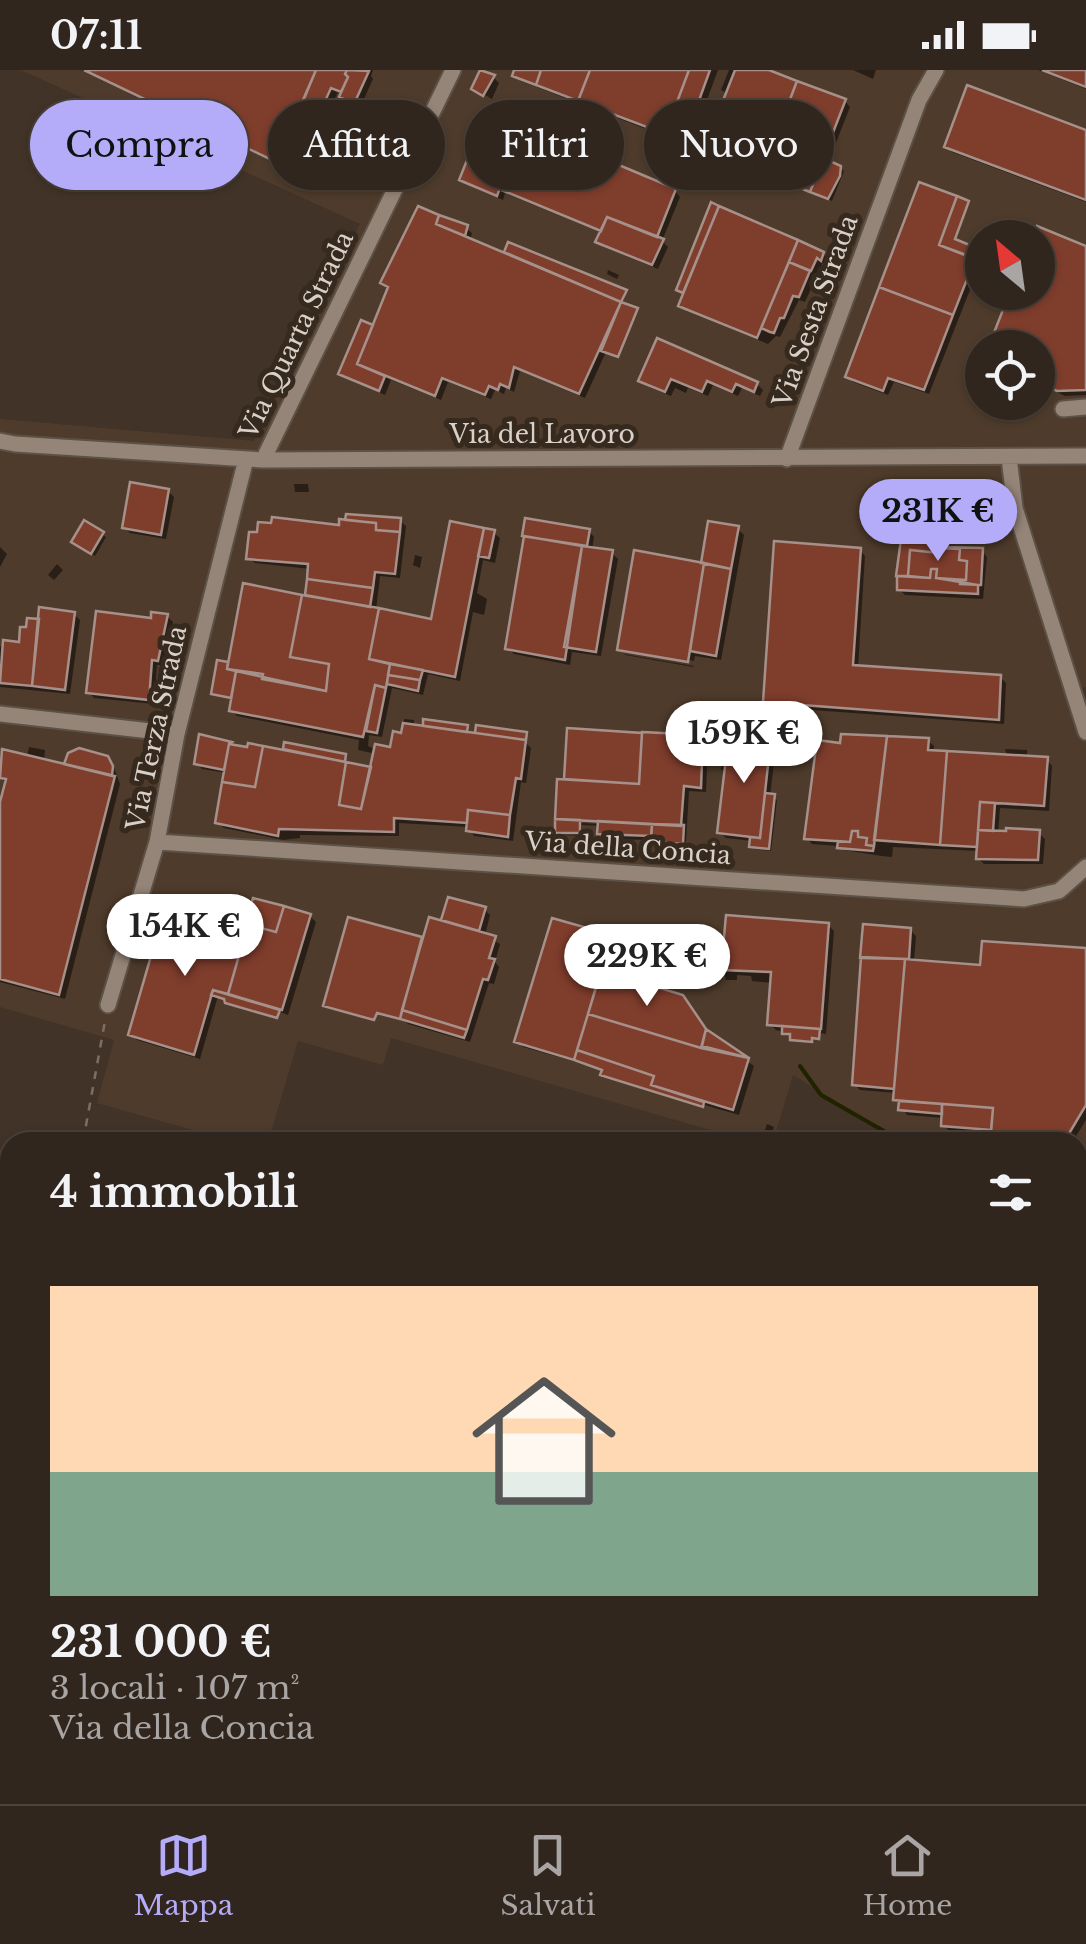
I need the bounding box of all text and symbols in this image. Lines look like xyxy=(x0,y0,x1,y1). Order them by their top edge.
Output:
text: 07:11 xyxy=(50,12,142,59)
chip: Compra xyxy=(30,100,248,190)
chip: Affitta xyxy=(268,100,445,190)
chip: Filtri xyxy=(465,100,624,190)
chip: Nuovo xyxy=(644,100,834,190)
street label: Via Sesta Strada xyxy=(766,211,865,413)
north arrow xyxy=(965,220,1055,310)
map controls xyxy=(965,220,1055,420)
street label: Via Quarta Strada xyxy=(232,226,360,445)
button: locate xyxy=(965,330,1055,420)
street label: Via del Lavoro xyxy=(448,419,635,450)
pin: 231K € xyxy=(857,479,1019,564)
text: 231K € xyxy=(881,491,995,531)
street label: Via Terza Strada xyxy=(119,623,193,834)
pin: 159K € xyxy=(663,701,825,786)
text: 159K € xyxy=(687,713,801,753)
street label: Via della Concia xyxy=(523,826,732,871)
pin: 154K € xyxy=(104,894,266,979)
text: 154K € xyxy=(129,906,241,946)
pin: 229K € xyxy=(566,924,728,1009)
text: 229K € xyxy=(586,936,708,976)
icon: filters xyxy=(983,1165,1038,1220)
text: 4 immobili xyxy=(50,1166,298,1218)
icon: home xyxy=(454,1351,634,1531)
text: 231 000 € xyxy=(50,1616,272,1668)
text: 3 locali · 107 m² xyxy=(50,1668,300,1708)
text: Via della Concia xyxy=(50,1708,314,1748)
tab: Mappa xyxy=(134,1828,233,1923)
tab: Salvati xyxy=(501,1828,595,1923)
tab: Home xyxy=(863,1828,952,1923)

